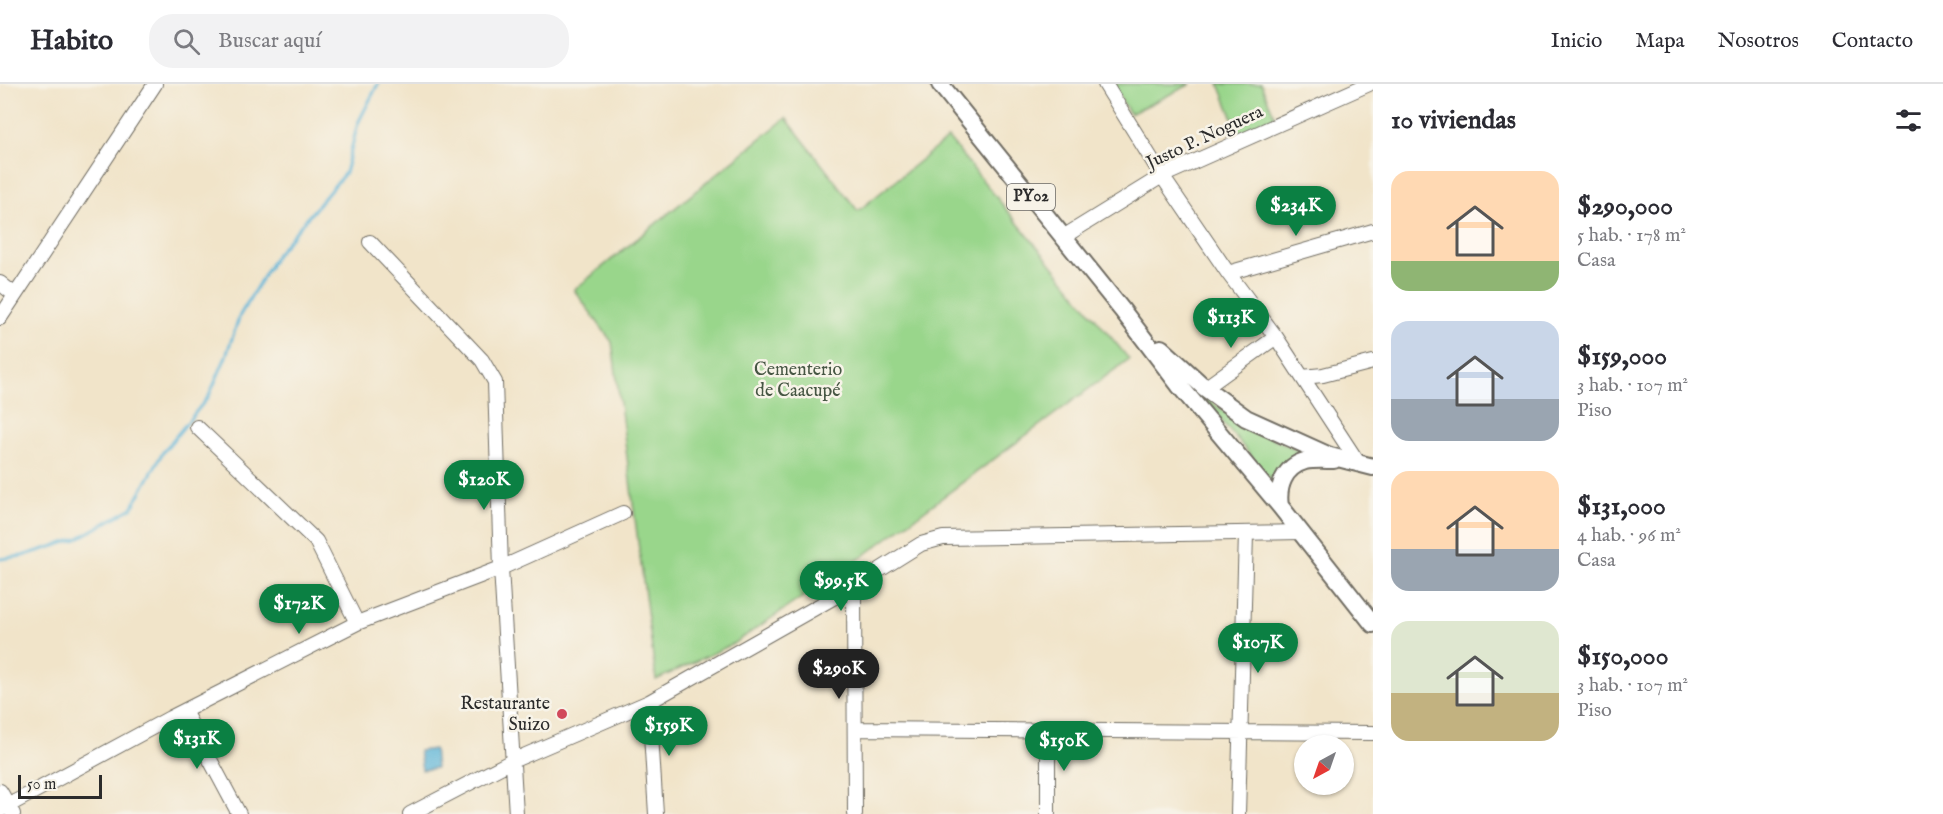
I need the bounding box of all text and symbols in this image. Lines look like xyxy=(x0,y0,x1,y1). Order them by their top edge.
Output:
search box xyxy=(149,14,569,68)
text: Habito xyxy=(30,24,113,59)
icon: search xyxy=(170,25,203,58)
text: Buscar aquí xyxy=(218,27,321,55)
text: Inicio xyxy=(1551,28,1602,55)
text: Mapa xyxy=(1635,28,1685,55)
text: Nosotros xyxy=(1718,28,1799,55)
text: Contacto xyxy=(1832,28,1913,55)
street label: Justo P. Noguera xyxy=(1141,101,1267,176)
text: 10 viviendas xyxy=(1391,104,1516,137)
icon: filters xyxy=(1892,104,1925,137)
road number: PY02 xyxy=(1007,184,1055,210)
pin: $234K xyxy=(1254,186,1338,237)
text: $290,000 xyxy=(1577,190,1673,223)
text: $234K xyxy=(1270,193,1322,218)
icon: home xyxy=(1439,195,1511,267)
text: 5 hab. · 178 m² xyxy=(1577,223,1686,248)
text: Casa xyxy=(1577,248,1616,273)
pin: $113K xyxy=(1189,298,1273,349)
text: $113K xyxy=(1207,305,1255,330)
text: $159,000 xyxy=(1577,340,1667,373)
icon: home xyxy=(1439,345,1511,417)
park label: Cementerio de Caacupé xyxy=(754,359,842,403)
text: 3 hab. · 107 m² xyxy=(1577,373,1688,398)
text: Piso xyxy=(1577,398,1612,423)
pin: $120K xyxy=(442,460,526,511)
text: $120K xyxy=(458,467,510,492)
text: $131,000 xyxy=(1577,490,1666,523)
icon: home xyxy=(1439,495,1511,567)
text: 4 hab. · 96 m² xyxy=(1577,523,1681,548)
text: Casa xyxy=(1577,548,1616,573)
pin: $99.5K xyxy=(792,561,890,612)
text: $99.5K xyxy=(814,568,868,593)
pin: $172K xyxy=(257,584,341,635)
text: $172K xyxy=(273,591,325,616)
pin: $107K xyxy=(1216,623,1300,674)
text: $107K xyxy=(1232,630,1284,655)
text: $150,000 xyxy=(1577,640,1668,673)
icon: home xyxy=(1439,645,1511,717)
pin: $290K xyxy=(797,649,881,700)
text: $290K xyxy=(812,656,866,681)
text: 3 hab. · 107 m² xyxy=(1577,673,1688,698)
place label: Restaurante Suizo xyxy=(460,693,550,737)
text: Piso xyxy=(1577,698,1612,723)
pin: $159K xyxy=(627,706,711,757)
marker: Restaurante Suizo xyxy=(555,707,569,721)
text: $159K xyxy=(645,713,693,738)
pin: $131K xyxy=(155,719,239,770)
pin: $150K xyxy=(1022,721,1106,772)
text: $131K xyxy=(173,726,221,751)
text: $150K xyxy=(1039,728,1089,753)
north arrow xyxy=(1294,735,1354,795)
map controls xyxy=(1294,735,1354,795)
scale bar xyxy=(18,772,102,800)
text: 50 m xyxy=(27,775,56,795)

